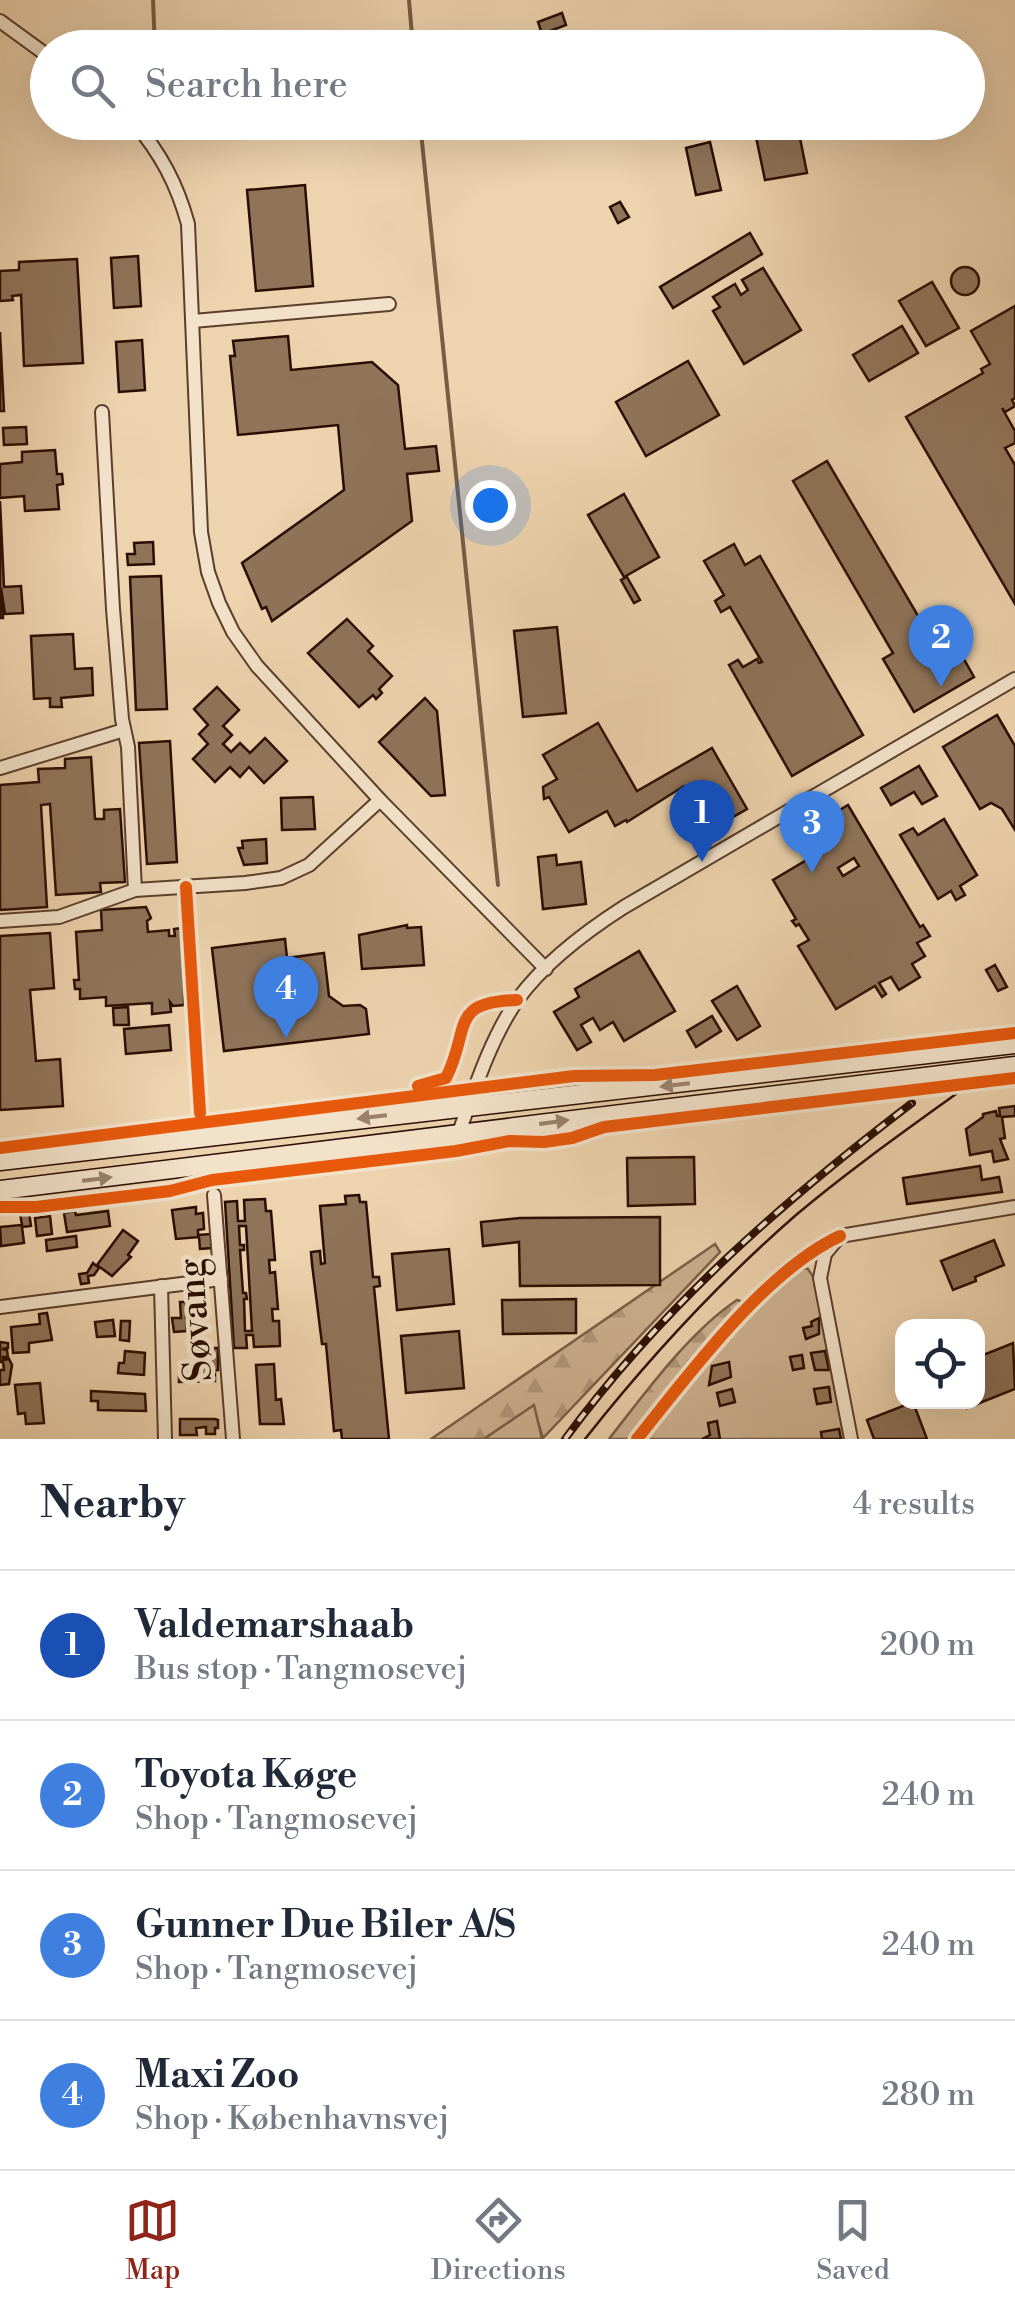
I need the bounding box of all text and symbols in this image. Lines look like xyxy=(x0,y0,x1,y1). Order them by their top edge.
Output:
search box xyxy=(30,30,985,140)
icon: search xyxy=(65,58,120,113)
text: Search here xyxy=(145,62,348,109)
your location xyxy=(465,480,516,531)
pin: 2 xyxy=(908,604,974,687)
pin: 1 xyxy=(670,780,734,862)
pin: 3 xyxy=(780,790,844,873)
pin: 4 xyxy=(254,956,318,1038)
one-way arrow xyxy=(659,1078,690,1094)
one-way arrow xyxy=(355,1109,387,1125)
one-way arrow xyxy=(539,1114,571,1130)
one-way arrow xyxy=(81,1171,113,1187)
street label: Søvang xyxy=(168,1256,223,1383)
map controls xyxy=(895,1319,985,1409)
button: locate xyxy=(895,1319,985,1409)
text: Nearby xyxy=(40,1478,185,1531)
text: 4 results xyxy=(853,1484,975,1524)
text: Valdemarshaab xyxy=(135,1602,414,1649)
text: 1 xyxy=(65,1625,80,1665)
text: 200 m xyxy=(880,1625,975,1665)
text: Bus stop · Tangmosevej xyxy=(135,1649,467,1689)
text: Toyota Køge xyxy=(135,1752,357,1799)
text: 2 xyxy=(62,1775,83,1815)
text: 240 m xyxy=(882,1775,975,1815)
text: Shop · Tangmosevej xyxy=(135,1799,418,1839)
text: Gunner Due Biler A/S xyxy=(135,1902,516,1949)
text: 3 xyxy=(63,1925,82,1965)
text: 240 m xyxy=(882,1925,975,1965)
text: Shop · Tangmosevej xyxy=(135,1949,418,1989)
text: Maxi Zoo xyxy=(135,2052,299,2099)
text: 4 xyxy=(62,2075,83,2115)
text: 280 m xyxy=(881,2075,975,2115)
text: Shop · Københavnsvej xyxy=(135,2099,449,2139)
tab: Map xyxy=(125,2193,180,2288)
tab: Directions xyxy=(431,2193,566,2288)
tab: Saved xyxy=(816,2193,890,2288)

